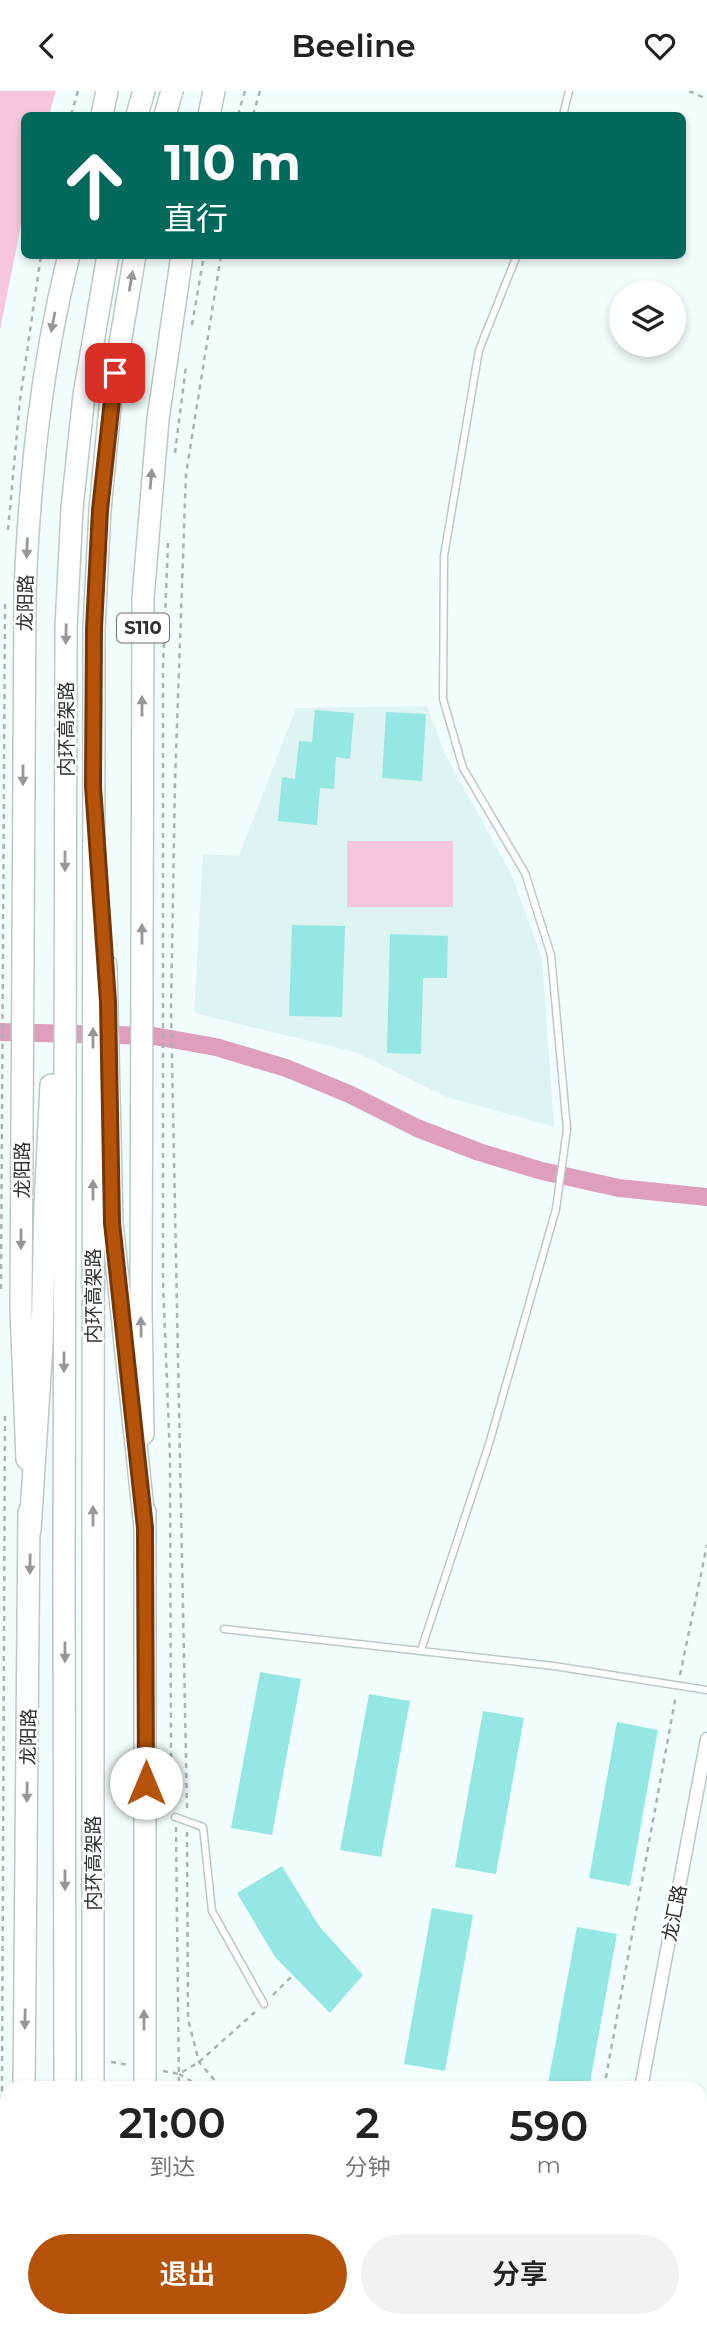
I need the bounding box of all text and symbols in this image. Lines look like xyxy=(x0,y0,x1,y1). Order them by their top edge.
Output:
text: Beeline xyxy=(291,26,416,65)
icon: back xyxy=(28,27,66,65)
icon: heart xyxy=(641,27,679,65)
text: 110 m xyxy=(164,133,301,192)
icon: ahead xyxy=(49,140,140,231)
text: 直行 xyxy=(164,199,228,238)
one-way arrow xyxy=(126,270,137,292)
map controls xyxy=(609,280,686,357)
button: layers xyxy=(609,280,686,357)
one-way arrow xyxy=(48,311,59,333)
pin xyxy=(85,343,145,403)
icon: arrive xyxy=(96,354,134,392)
one-way arrow xyxy=(146,468,157,490)
one-way arrow xyxy=(21,537,32,559)
street label: 龙阳路 xyxy=(14,574,37,632)
road number: S110 xyxy=(117,613,169,643)
one-way arrow xyxy=(60,623,72,645)
street label: 内环高架路 xyxy=(55,681,78,777)
one-way arrow xyxy=(136,695,148,717)
one-way arrow xyxy=(17,764,29,786)
one-way arrow xyxy=(59,850,71,872)
one-way arrow xyxy=(136,923,148,945)
one-way arrow xyxy=(87,1026,99,1048)
street label: 龙阳路 xyxy=(11,1141,34,1199)
one-way arrow xyxy=(87,1179,99,1201)
one-way arrow xyxy=(15,1228,27,1250)
street label: 内环高架路 xyxy=(82,1248,105,1344)
one-way arrow xyxy=(135,1315,147,1337)
one-way arrow xyxy=(58,1351,70,1373)
one-way arrow xyxy=(87,1505,99,1527)
one-way arrow xyxy=(24,1554,36,1576)
one-way arrow xyxy=(59,1641,71,1663)
street label: 龙阳路 xyxy=(17,1708,40,1766)
position arrow xyxy=(109,1746,183,1820)
one-way arrow xyxy=(21,1781,33,1803)
street label: 内环高架路 xyxy=(82,1815,105,1911)
one-way arrow xyxy=(59,1869,71,1891)
street label: 龙汇路 xyxy=(658,1883,691,1943)
one-way arrow xyxy=(138,2008,150,2030)
one-way arrow xyxy=(19,2009,31,2031)
text: 21:00 xyxy=(119,2097,226,2149)
text: 2 xyxy=(355,2097,380,2149)
text: 590 xyxy=(509,2100,588,2152)
text: m xyxy=(537,2151,561,2179)
text: 到达 xyxy=(149,2153,195,2181)
text: 分钟 xyxy=(345,2153,391,2181)
button: 退出 xyxy=(28,2234,347,2314)
button: 分享 xyxy=(361,2234,679,2314)

